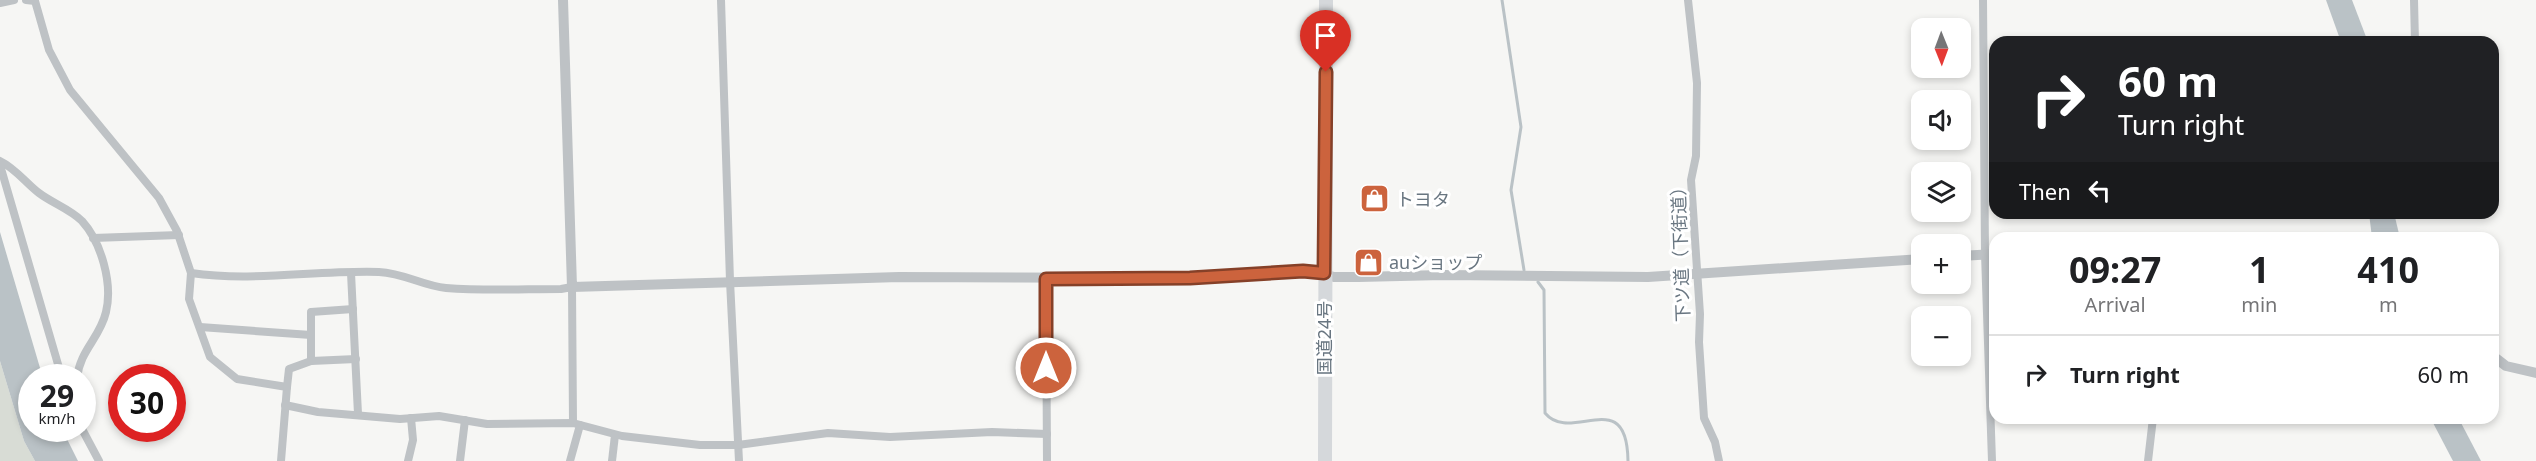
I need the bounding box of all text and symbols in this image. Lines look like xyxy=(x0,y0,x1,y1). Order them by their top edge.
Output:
pin xyxy=(1300,10,1351,72)
north arrow xyxy=(1911,18,1971,78)
map controls xyxy=(1911,18,1971,366)
icon: arrive xyxy=(1309,19,1342,52)
text: 60 m xyxy=(2118,52,2218,109)
icon: right xyxy=(2019,60,2097,138)
button: sound xyxy=(1911,90,1971,150)
text: Turn right xyxy=(2118,106,2244,143)
button: layers xyxy=(1911,162,1971,222)
icon: left xyxy=(2083,174,2116,207)
text: Then xyxy=(2019,176,2071,206)
street label: 下ツ道（下街道） xyxy=(1665,178,1695,322)
shop icon: トヨタ xyxy=(1359,183,1391,215)
place label: トヨタ xyxy=(1396,187,1450,211)
button: + xyxy=(1911,234,1971,294)
text: 09:27 xyxy=(2069,245,2161,294)
text: 1 xyxy=(2249,245,2270,294)
text: 410 xyxy=(2357,245,2419,294)
shop icon: auショップ xyxy=(1352,246,1384,278)
place label: auショップ xyxy=(1389,250,1482,274)
text: Arrival xyxy=(2085,291,2146,318)
text: min xyxy=(2241,291,2277,318)
text: m xyxy=(2379,291,2398,318)
street label: 国道24号 xyxy=(1312,301,1336,375)
button: − xyxy=(1911,306,1971,366)
position arrow xyxy=(1014,336,1078,400)
icon: right xyxy=(2019,358,2052,391)
text: Turn right xyxy=(2070,359,2180,389)
text: 60 m xyxy=(2418,359,2469,389)
speed limit sign: 30 xyxy=(108,364,186,442)
text: 29 xyxy=(40,375,74,416)
text: km/h xyxy=(39,408,75,428)

